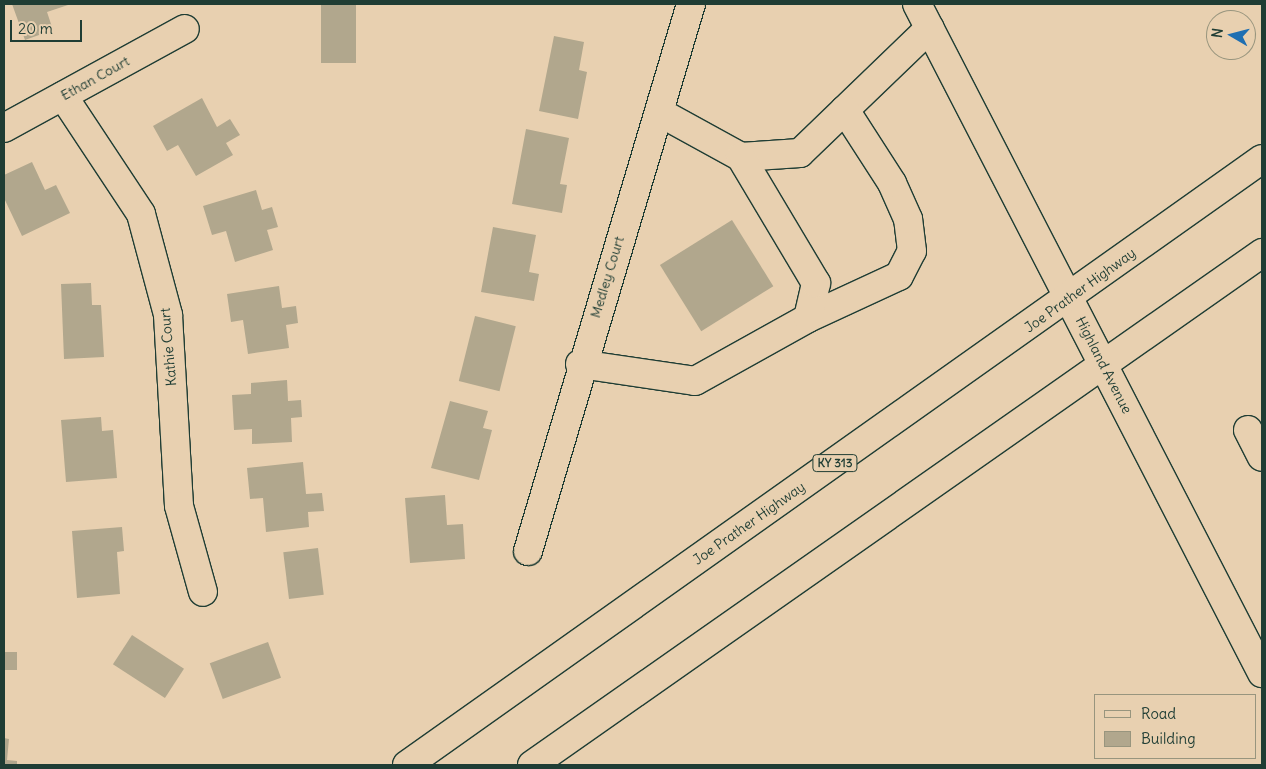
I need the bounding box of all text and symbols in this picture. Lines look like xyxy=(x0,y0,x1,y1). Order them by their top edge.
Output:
scale bar xyxy=(12,10,85,42)
north arrow xyxy=(1206,10,1256,60)
text: 20 m xyxy=(18,19,53,38)
text: N xyxy=(1208,27,1227,39)
street label: Ethan Court xyxy=(58,52,132,104)
street label: Medley Court xyxy=(587,234,627,320)
street label: Joe Prather Highway xyxy=(1021,244,1139,336)
street label: Kathie Court xyxy=(156,307,180,387)
street label: Highland Avenue xyxy=(1072,314,1136,416)
road number: KY 313 xyxy=(811,453,859,472)
street label: Joe Prather Highway xyxy=(690,478,808,568)
legend xyxy=(1094,694,1256,759)
text: Road xyxy=(1141,704,1176,723)
text: Building xyxy=(1141,729,1196,748)

